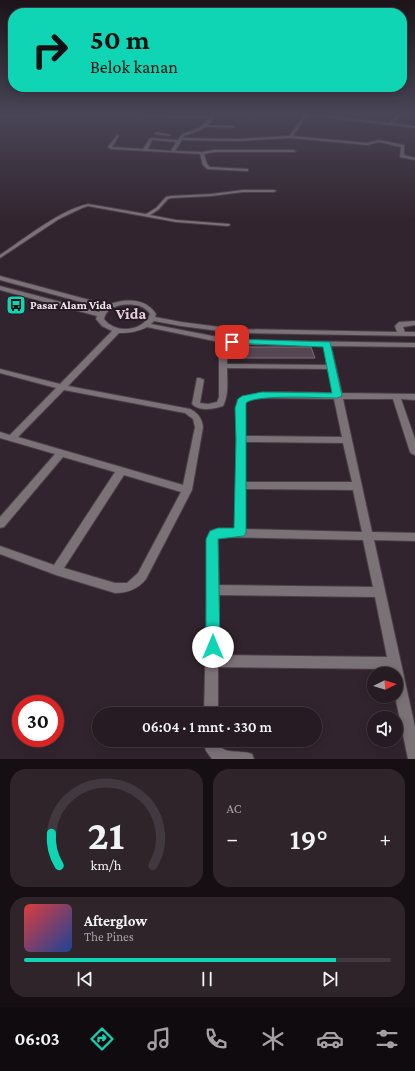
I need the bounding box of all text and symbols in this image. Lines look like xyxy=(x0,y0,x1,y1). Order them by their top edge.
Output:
icon: right xyxy=(24,24,76,76)
text: 50 m xyxy=(90,24,150,55)
text: Belok kanan xyxy=(90,57,178,77)
bus stop icon: Pasar Alam Vida xyxy=(5,294,27,316)
place label: Pasar Alam Vida xyxy=(30,298,112,312)
district label: Vida xyxy=(115,305,146,322)
pin xyxy=(215,325,249,359)
icon: arrive xyxy=(221,331,243,353)
position arrow xyxy=(192,626,234,668)
north arrow xyxy=(367,667,403,703)
map controls xyxy=(367,667,403,747)
speed limit sign: 30 xyxy=(12,695,64,747)
button: sound xyxy=(367,711,403,747)
text: 06:04 · 1 mnt · 330 m xyxy=(142,719,272,735)
text: AC xyxy=(227,801,242,816)
text: 21 xyxy=(88,812,125,858)
text: 19° xyxy=(290,822,328,855)
text: − xyxy=(227,826,238,851)
text: + xyxy=(379,826,391,851)
text: km/h xyxy=(91,857,122,873)
text: Afterglow xyxy=(84,913,147,929)
text: The Pines xyxy=(84,929,134,944)
icon: previous xyxy=(74,968,96,990)
icon: pause xyxy=(196,968,218,990)
icon: next xyxy=(319,968,341,990)
icon: directions xyxy=(88,1025,116,1053)
icon: music xyxy=(145,1025,173,1053)
icon: phone xyxy=(202,1025,230,1053)
icon: climate xyxy=(259,1025,287,1053)
icon: car xyxy=(316,1025,344,1053)
icon: filters xyxy=(373,1025,401,1053)
text: 06:03 xyxy=(14,1029,60,1049)

